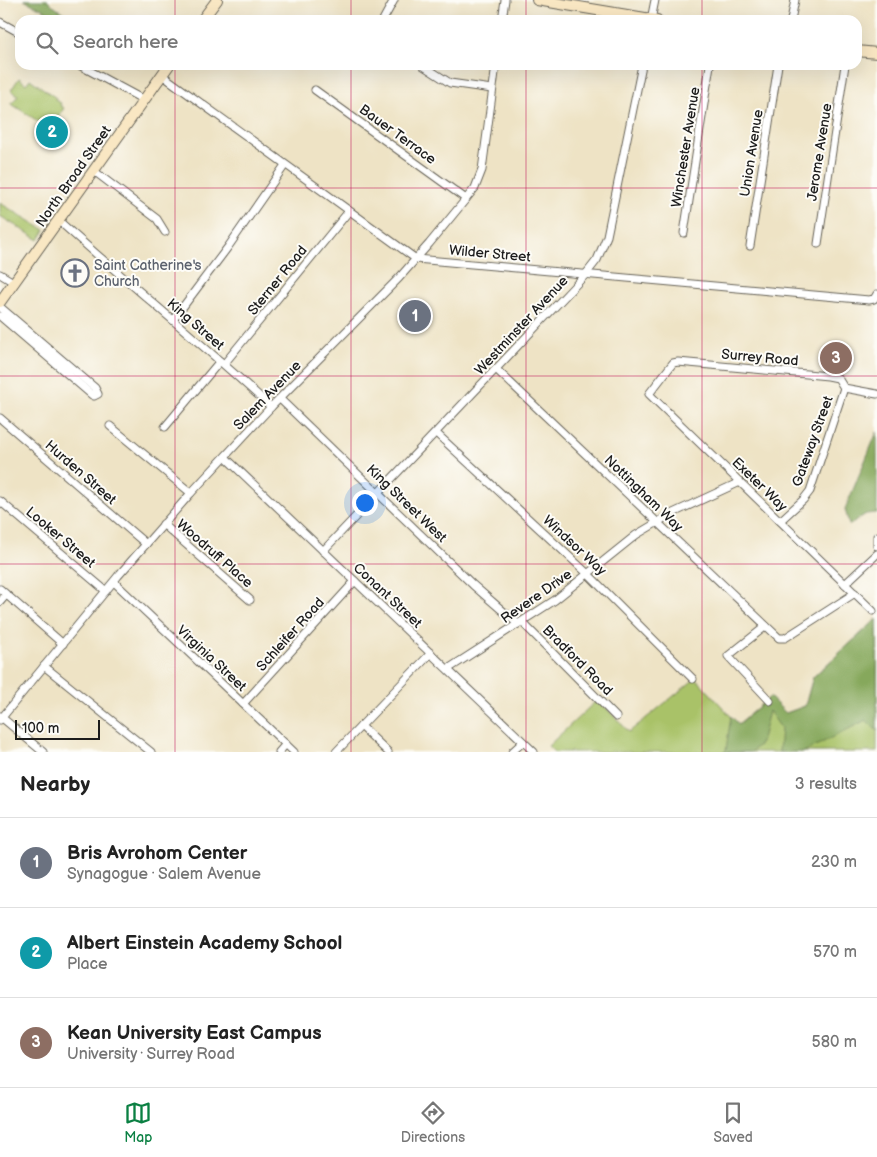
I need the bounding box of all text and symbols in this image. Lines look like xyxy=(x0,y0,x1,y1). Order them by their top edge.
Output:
search box xyxy=(15,15,862,70)
icon: search xyxy=(33,29,61,57)
text: Search here xyxy=(73,31,178,54)
street label: Winchester Avenue xyxy=(668,86,703,209)
street label: Bauer Terrace xyxy=(356,101,439,168)
street label: Jerome Avenue xyxy=(803,102,836,202)
street label: Union Avenue xyxy=(736,108,767,198)
pin: 2 xyxy=(36,113,68,151)
street label: North Broad Street xyxy=(32,122,115,230)
street label: Wilder Street xyxy=(449,241,532,266)
street label: Sterner Road xyxy=(244,242,311,319)
place label: Saint Catherine's Church xyxy=(94,257,202,290)
church icon: Saint Catherine's Church xyxy=(60,258,90,288)
street label: Westminster Avenue xyxy=(471,272,572,378)
street label: King Street xyxy=(164,295,228,354)
pin: 1 xyxy=(399,297,431,335)
pin: 3 xyxy=(820,339,852,377)
street label: Surrey Road xyxy=(721,346,799,369)
street label: Salem Avenue xyxy=(230,357,305,434)
street label: Gateway Street xyxy=(788,393,837,489)
street label: Hurden Street xyxy=(42,437,120,508)
street label: Nottingham Way xyxy=(601,452,687,536)
street label: Exeter Way xyxy=(728,454,791,515)
street label: King Street West xyxy=(363,461,451,546)
your location xyxy=(352,490,378,516)
street label: Looker Street xyxy=(22,503,99,572)
street label: Windsor Way xyxy=(539,512,610,580)
street label: Woodruff Place xyxy=(173,516,256,591)
street label: Conant Street xyxy=(350,559,426,632)
street label: Revere Drive xyxy=(497,566,575,627)
street label: Schleifer Road xyxy=(253,594,328,675)
street label: Virginia Street xyxy=(173,622,251,695)
street label: Bradford Road xyxy=(539,622,616,699)
scale bar xyxy=(15,717,100,740)
text: 100 m xyxy=(22,720,59,737)
text: Nearby xyxy=(20,772,90,797)
text: 3 results xyxy=(795,775,857,794)
text: Bris Avrohom Center xyxy=(67,842,247,865)
text: 1 xyxy=(33,853,39,872)
text: 230 m xyxy=(811,853,857,872)
text: Synagogue · Salem Avenue xyxy=(67,865,261,884)
text: Albert Einstein Academy School xyxy=(67,932,342,955)
text: 2 xyxy=(31,943,41,962)
text: 570 m xyxy=(813,943,857,962)
text: Place xyxy=(67,955,108,974)
text: Kean University East Campus xyxy=(67,1022,322,1045)
text: 3 xyxy=(31,1033,41,1052)
text: 580 m xyxy=(812,1033,857,1052)
text: University · Surrey Road xyxy=(67,1045,235,1064)
tab: Map xyxy=(124,1099,152,1146)
tab: Directions xyxy=(401,1099,465,1146)
tab: Saved xyxy=(713,1099,753,1146)

